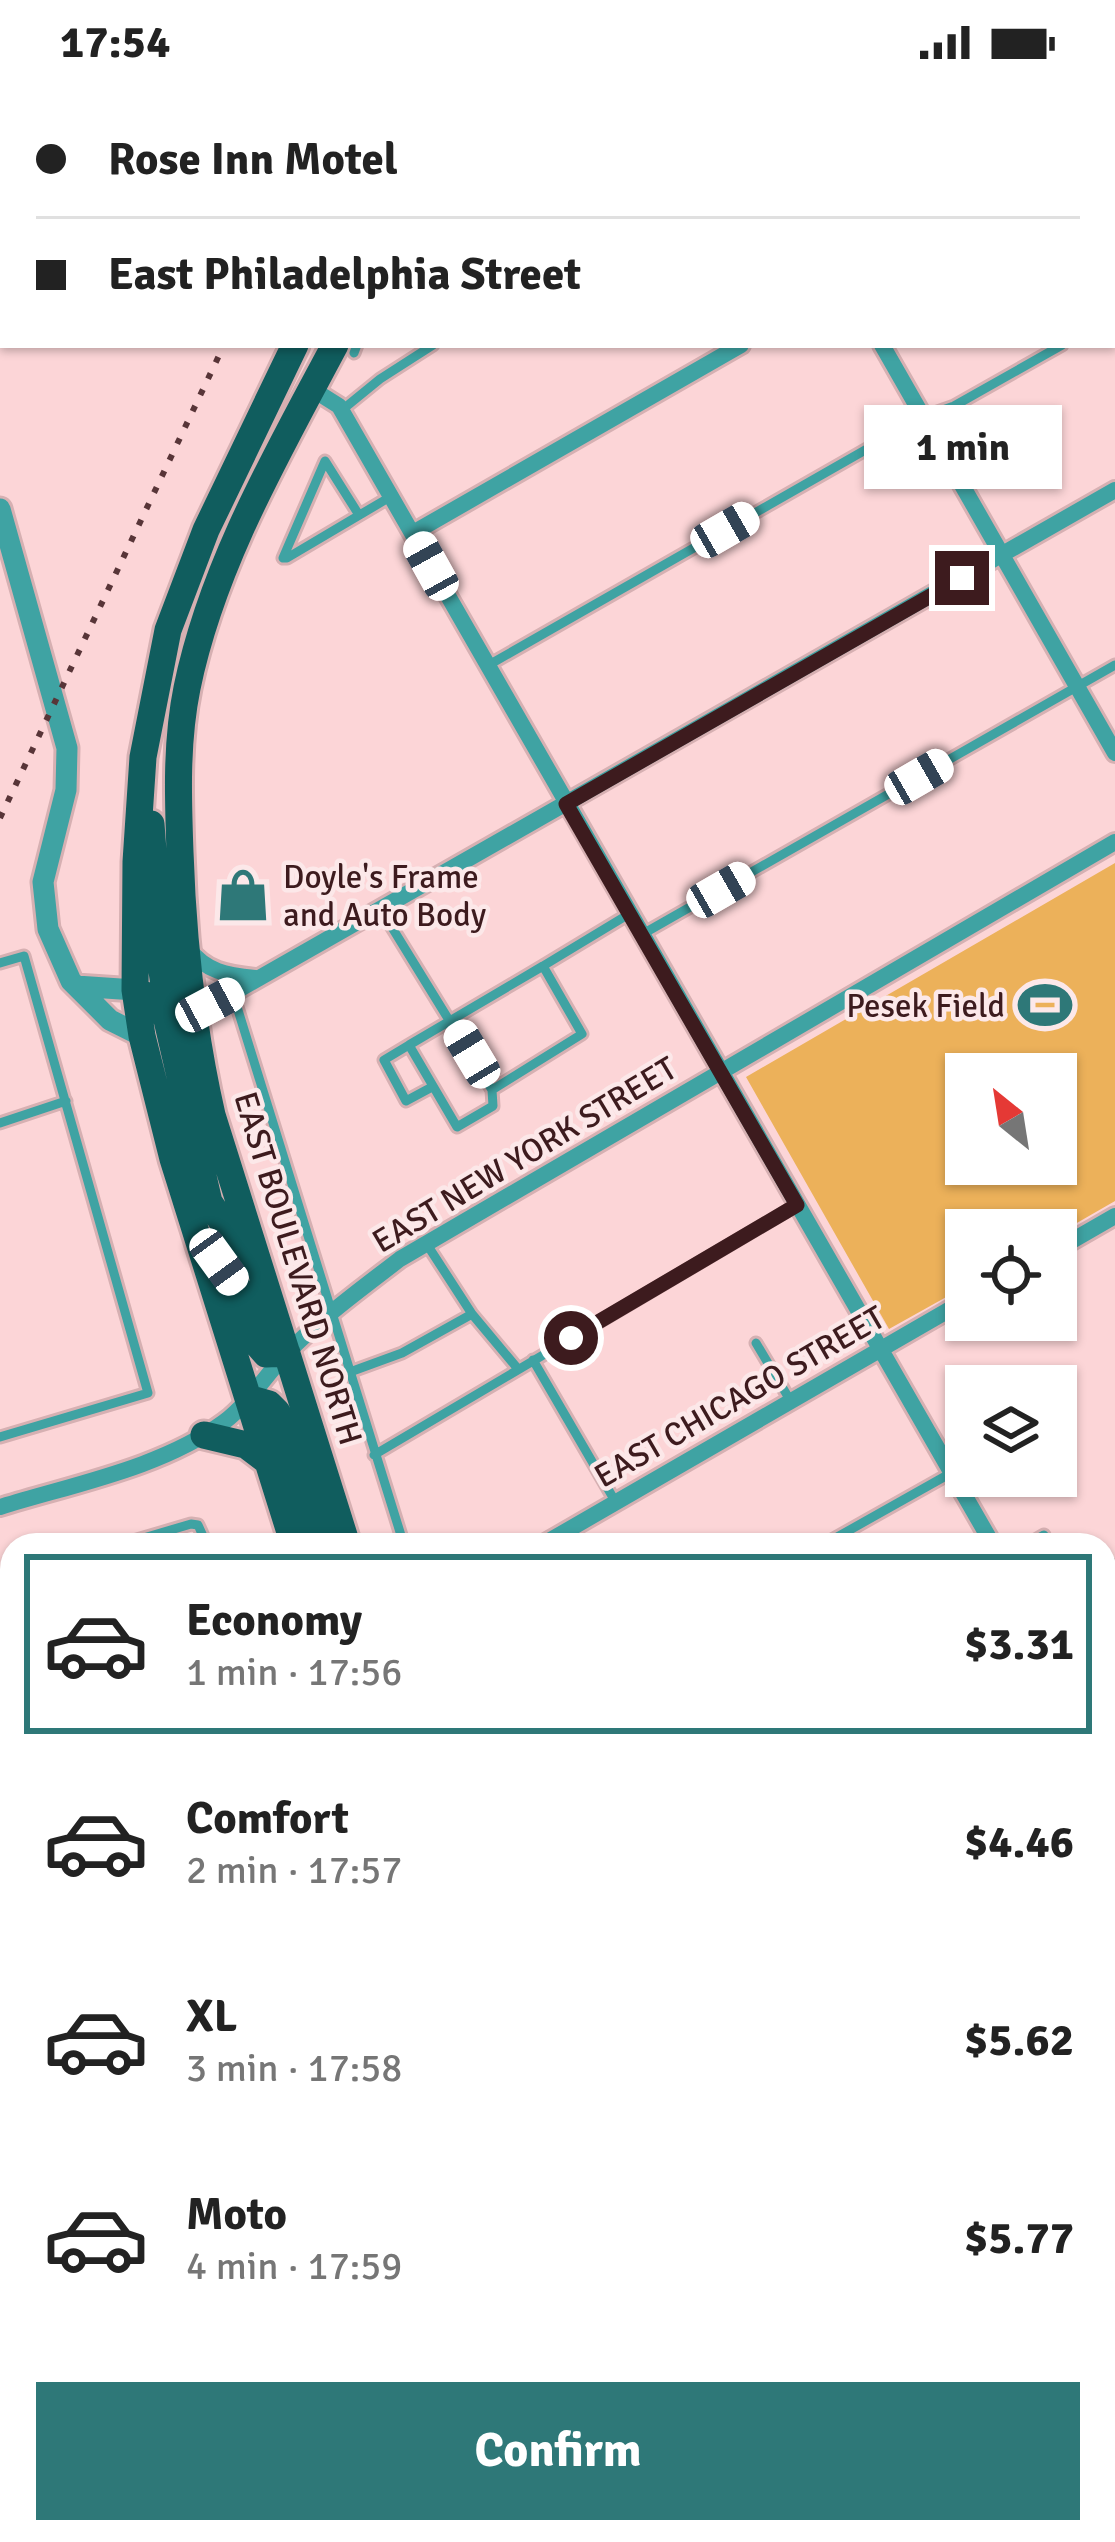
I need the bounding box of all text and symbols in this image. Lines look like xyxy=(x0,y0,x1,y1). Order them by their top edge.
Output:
text: 17:54 xyxy=(60,15,170,70)
text: Rose Inn Motel xyxy=(108,132,398,187)
text: East Philadelphia Street xyxy=(108,247,581,302)
callout: 1 min xyxy=(863,404,1061,488)
text: 1 min xyxy=(916,423,1010,471)
car xyxy=(685,496,765,564)
car xyxy=(398,526,464,606)
route end xyxy=(935,551,989,605)
car xyxy=(879,743,959,811)
car xyxy=(681,856,761,924)
place label: Doyle's Frame and Auto Body xyxy=(283,857,487,936)
shop icon: Doyle's Frame and Auto Body xyxy=(214,866,272,924)
car xyxy=(170,972,250,1038)
sports icon: Pesek Field xyxy=(1016,976,1074,1034)
place label: Pesek Field xyxy=(846,986,1005,1027)
car xyxy=(438,1014,506,1094)
street label: EAST NEW YORK STREET xyxy=(365,1048,684,1262)
north arrow xyxy=(945,1053,1077,1185)
map controls xyxy=(945,1053,1077,1497)
street label: EAST BOULEVARD NORTH xyxy=(224,1087,371,1450)
button: locate xyxy=(945,1209,1077,1341)
car xyxy=(183,1222,255,1302)
street label: EAST CHICAGO STREET xyxy=(587,1297,892,1497)
route start xyxy=(544,1311,598,1365)
button: layers xyxy=(945,1365,1077,1497)
icon: car xyxy=(42,1590,150,1698)
text: Economy xyxy=(186,1593,362,1648)
text: $3.31 xyxy=(964,1617,1074,1672)
text: 1 min · 17:56 xyxy=(186,1648,402,1696)
icon: car xyxy=(42,1788,150,1896)
text: Comfort xyxy=(186,1791,349,1846)
text: $4.46 xyxy=(964,1815,1074,1870)
text: 2 min · 17:57 xyxy=(186,1846,402,1894)
icon: car xyxy=(42,1986,150,2094)
text: XL xyxy=(186,1989,237,2044)
text: $5.62 xyxy=(964,2013,1074,2068)
text: 3 min · 17:58 xyxy=(186,2044,402,2092)
icon: car xyxy=(42,2184,150,2292)
text: Moto xyxy=(186,2187,287,2242)
text: $5.77 xyxy=(964,2211,1074,2266)
text: 4 min · 17:59 xyxy=(186,2242,402,2290)
button: Confirm xyxy=(36,2382,1080,2520)

